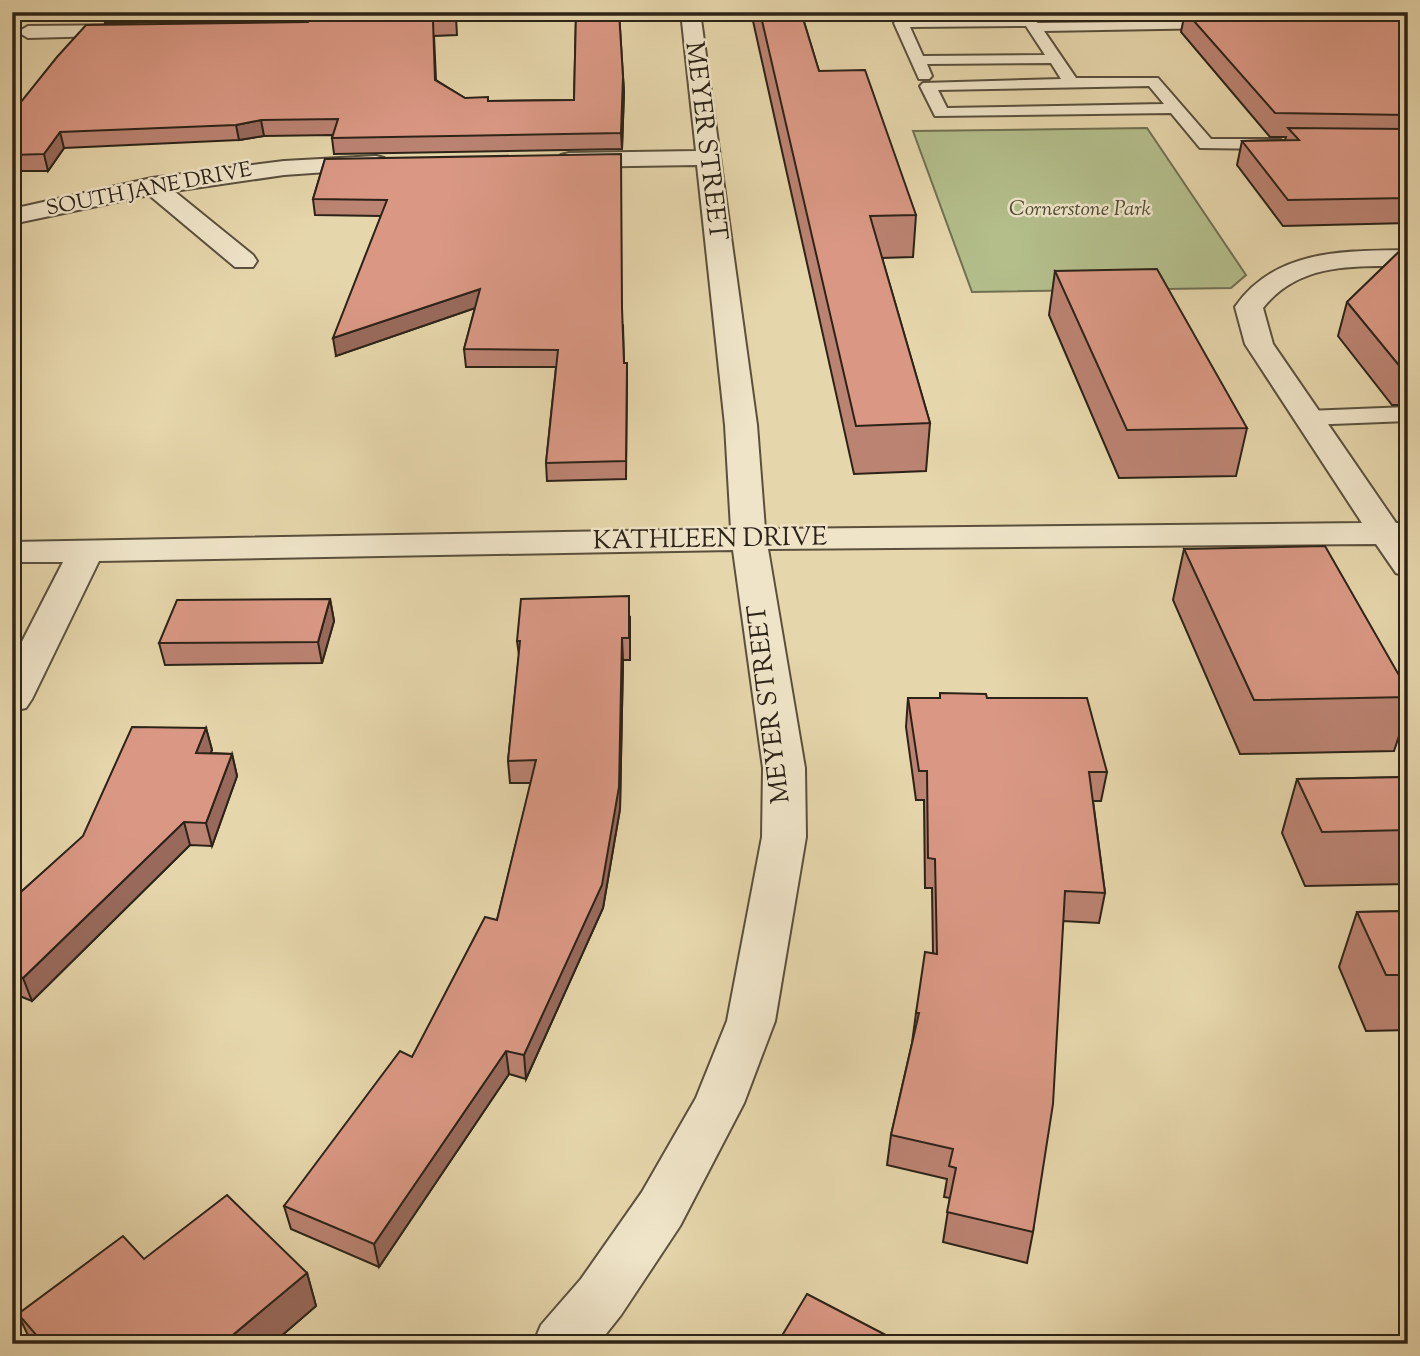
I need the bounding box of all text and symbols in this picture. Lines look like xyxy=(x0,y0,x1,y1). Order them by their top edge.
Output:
street label: MEYER STREET xyxy=(674,39,736,243)
street label: SOUTH JANE DRIVE xyxy=(44,155,255,225)
park label: Cornerstone Park xyxy=(1009,195,1151,225)
street label: KATHLEEN DRIVE xyxy=(593,519,828,561)
street label: MEYER STREET xyxy=(739,602,801,806)

